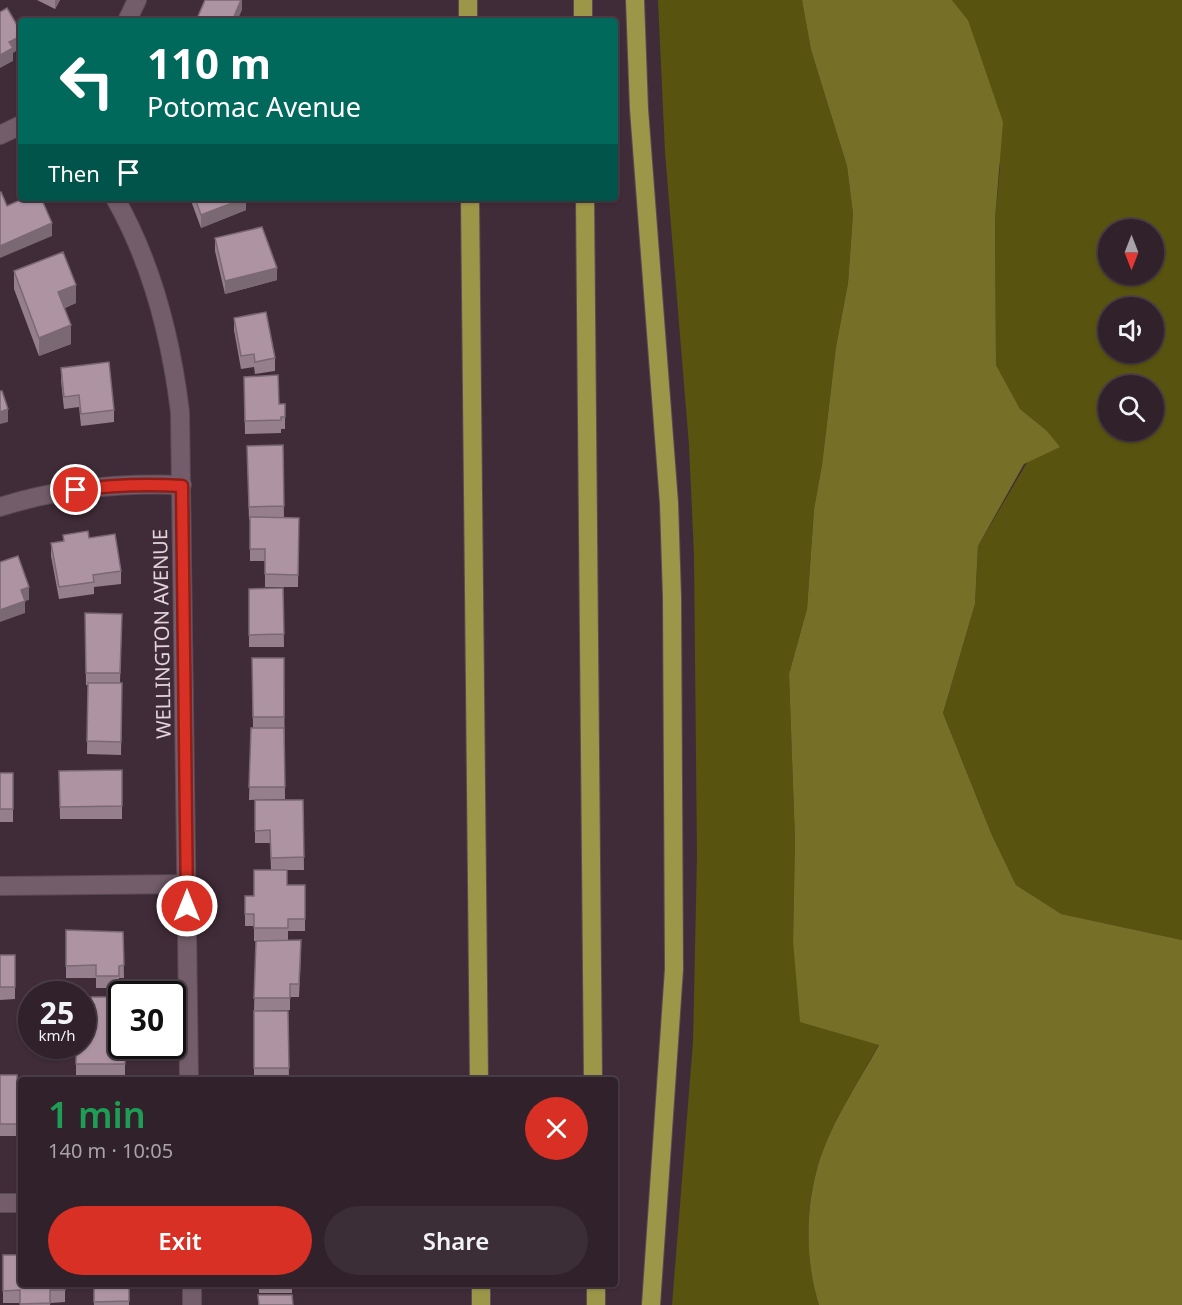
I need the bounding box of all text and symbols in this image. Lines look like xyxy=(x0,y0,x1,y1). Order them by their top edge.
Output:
text: 110 m xyxy=(147,34,271,91)
icon: left xyxy=(48,42,126,120)
text: Potomac Avenue xyxy=(147,88,361,125)
icon: arrive xyxy=(112,156,145,189)
text: Then xyxy=(48,158,100,188)
north arrow xyxy=(1098,219,1164,285)
map controls xyxy=(1098,219,1164,441)
button: sound xyxy=(1098,297,1164,363)
button: search xyxy=(1098,375,1164,441)
pin xyxy=(50,464,101,515)
icon: arrive xyxy=(59,473,92,506)
street label: WELLINGTON AVENUE xyxy=(146,529,177,739)
position arrow xyxy=(155,874,219,938)
speed limit sign: 30 xyxy=(108,981,186,1059)
text: 25 xyxy=(40,992,74,1033)
text: km/h xyxy=(39,1025,75,1045)
text: 1 min xyxy=(48,1090,146,1139)
button: close xyxy=(525,1097,588,1160)
text: 140 m · 10:05 xyxy=(48,1137,173,1164)
button: Exit xyxy=(48,1206,312,1275)
button: Share xyxy=(324,1206,588,1275)

